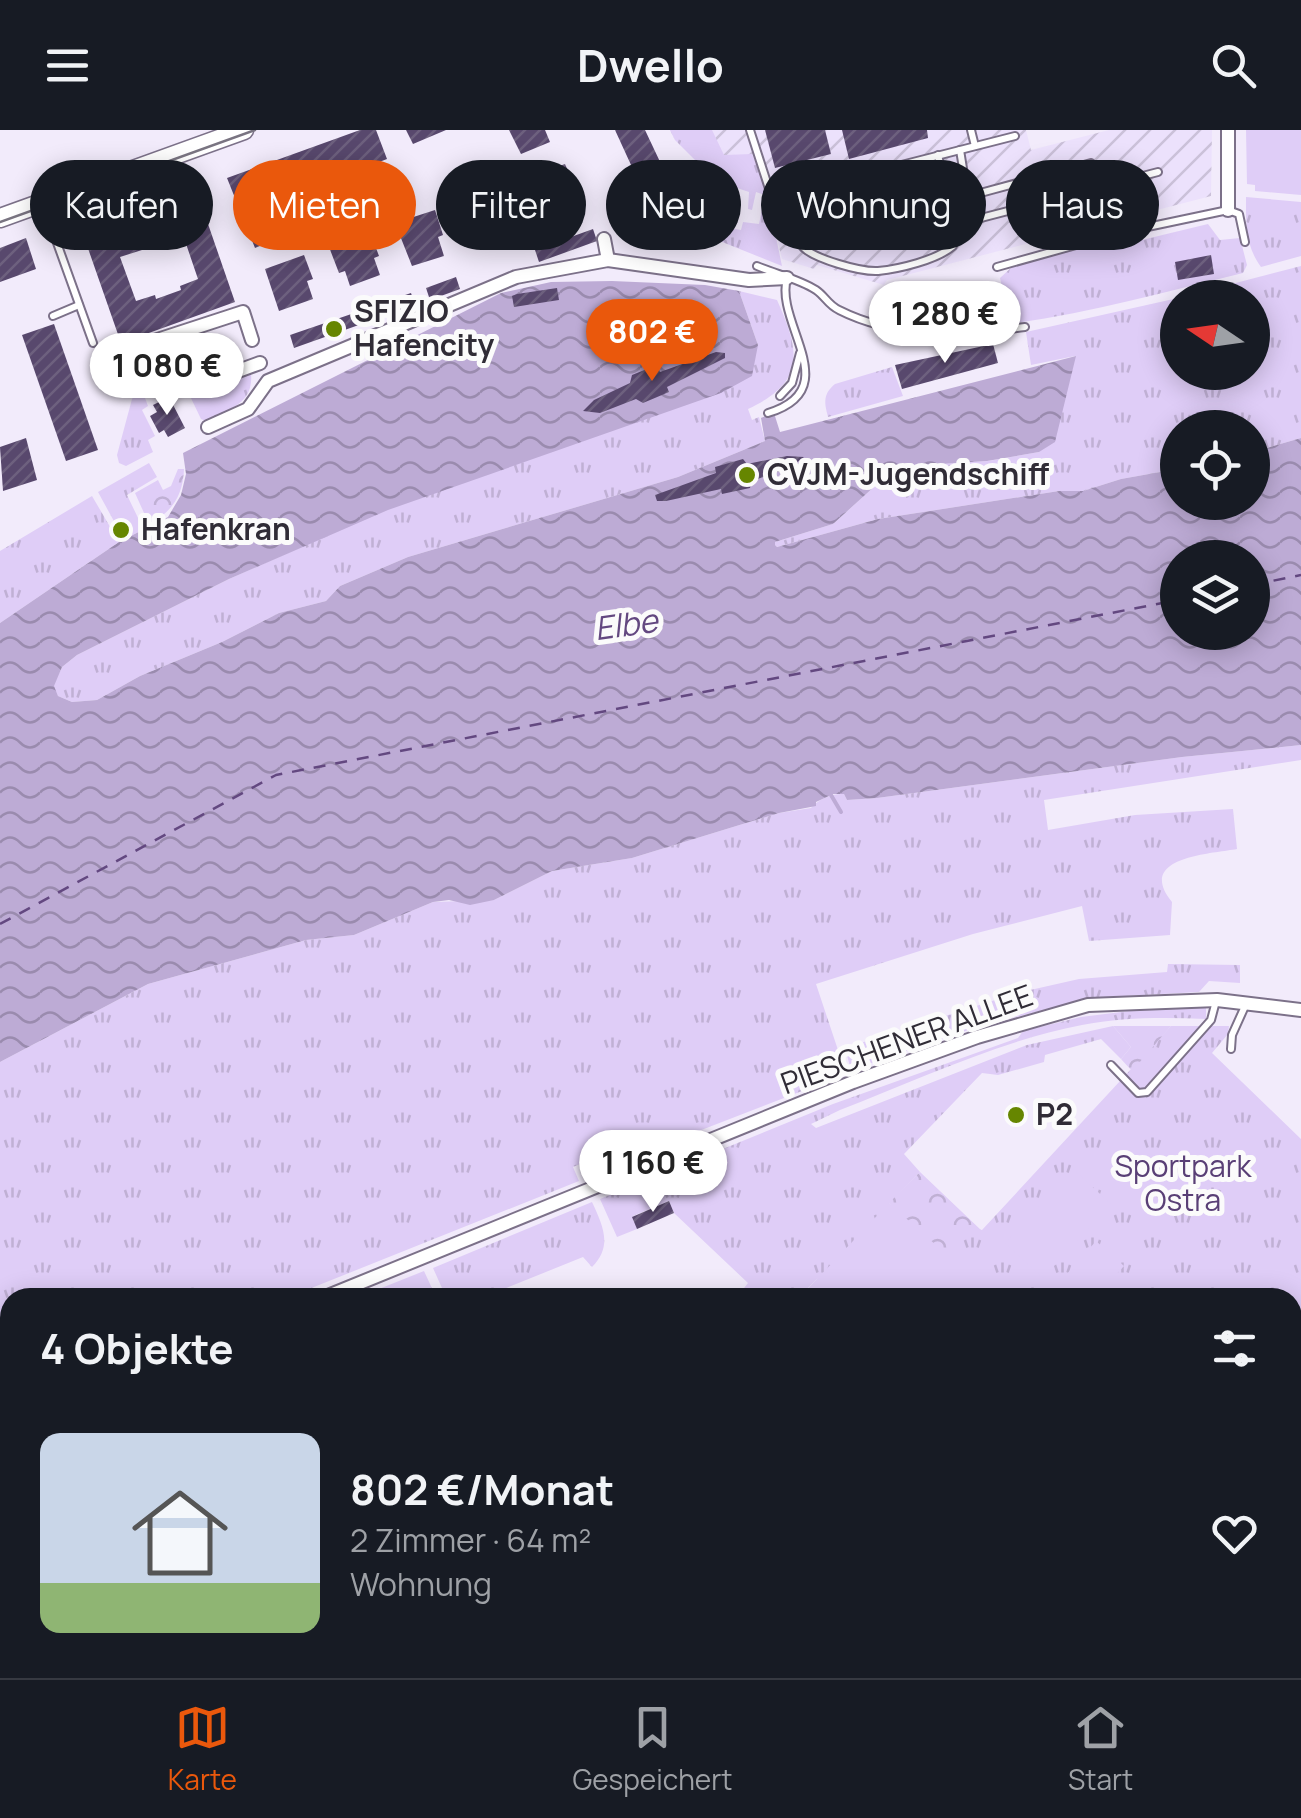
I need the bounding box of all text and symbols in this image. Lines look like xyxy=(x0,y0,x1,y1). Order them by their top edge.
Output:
text: Dwello xyxy=(577,34,724,96)
icon: menu xyxy=(40,38,95,93)
icon: search xyxy=(1206,38,1261,93)
chip: Kaufen xyxy=(30,160,213,250)
chip: Mieten xyxy=(233,160,416,250)
chip: Filter xyxy=(436,160,586,250)
chip: Neu xyxy=(606,160,741,250)
chip: Wohnung xyxy=(761,160,986,250)
chip: Haus xyxy=(1006,160,1159,250)
north arrow xyxy=(1160,280,1270,390)
map controls xyxy=(1160,280,1270,650)
pin: 1 280 € xyxy=(853,281,1037,366)
place label: SFIZIO Hafencity xyxy=(354,290,495,365)
text: 1 280 € xyxy=(891,291,999,335)
pin: 802 € xyxy=(582,299,722,384)
text: 802 € xyxy=(608,309,696,353)
marker: SFIZIO Hafencity xyxy=(323,318,345,340)
pin: 1 080 € xyxy=(75,333,259,418)
text: 1 080 € xyxy=(112,343,222,387)
button: locate xyxy=(1160,410,1270,520)
place label: CVJM-Jugendschiff xyxy=(767,453,1050,494)
marker: CVJM-Jugendschiff xyxy=(736,464,758,486)
place label: Hafenkran xyxy=(141,508,291,549)
marker: Hafenkran xyxy=(110,519,132,541)
button: layers xyxy=(1160,540,1270,650)
water label: Elbe xyxy=(591,597,663,650)
street label: PIESCHENER ALLEE xyxy=(775,974,1038,1103)
place label: P2 xyxy=(1036,1093,1073,1134)
marker: P2 xyxy=(1005,1104,1027,1126)
pin: 1 160 € xyxy=(561,1130,745,1215)
text: 1 160 € xyxy=(601,1140,705,1184)
park label: Sportpark Ostra xyxy=(1115,1145,1253,1220)
text: 4 Objekte xyxy=(40,1319,234,1377)
icon: filters xyxy=(1207,1321,1262,1376)
text: 802 €/Monat xyxy=(350,1460,614,1518)
icon: home xyxy=(120,1473,240,1593)
icon: heart xyxy=(1207,1506,1262,1561)
text: 2 Zimmer · 64 m² xyxy=(350,1518,591,1562)
text: Wohnung xyxy=(350,1562,492,1606)
tab: Karte xyxy=(168,1700,237,1798)
tab: Gespeichert xyxy=(572,1700,733,1798)
tab: Start xyxy=(1068,1700,1133,1798)

